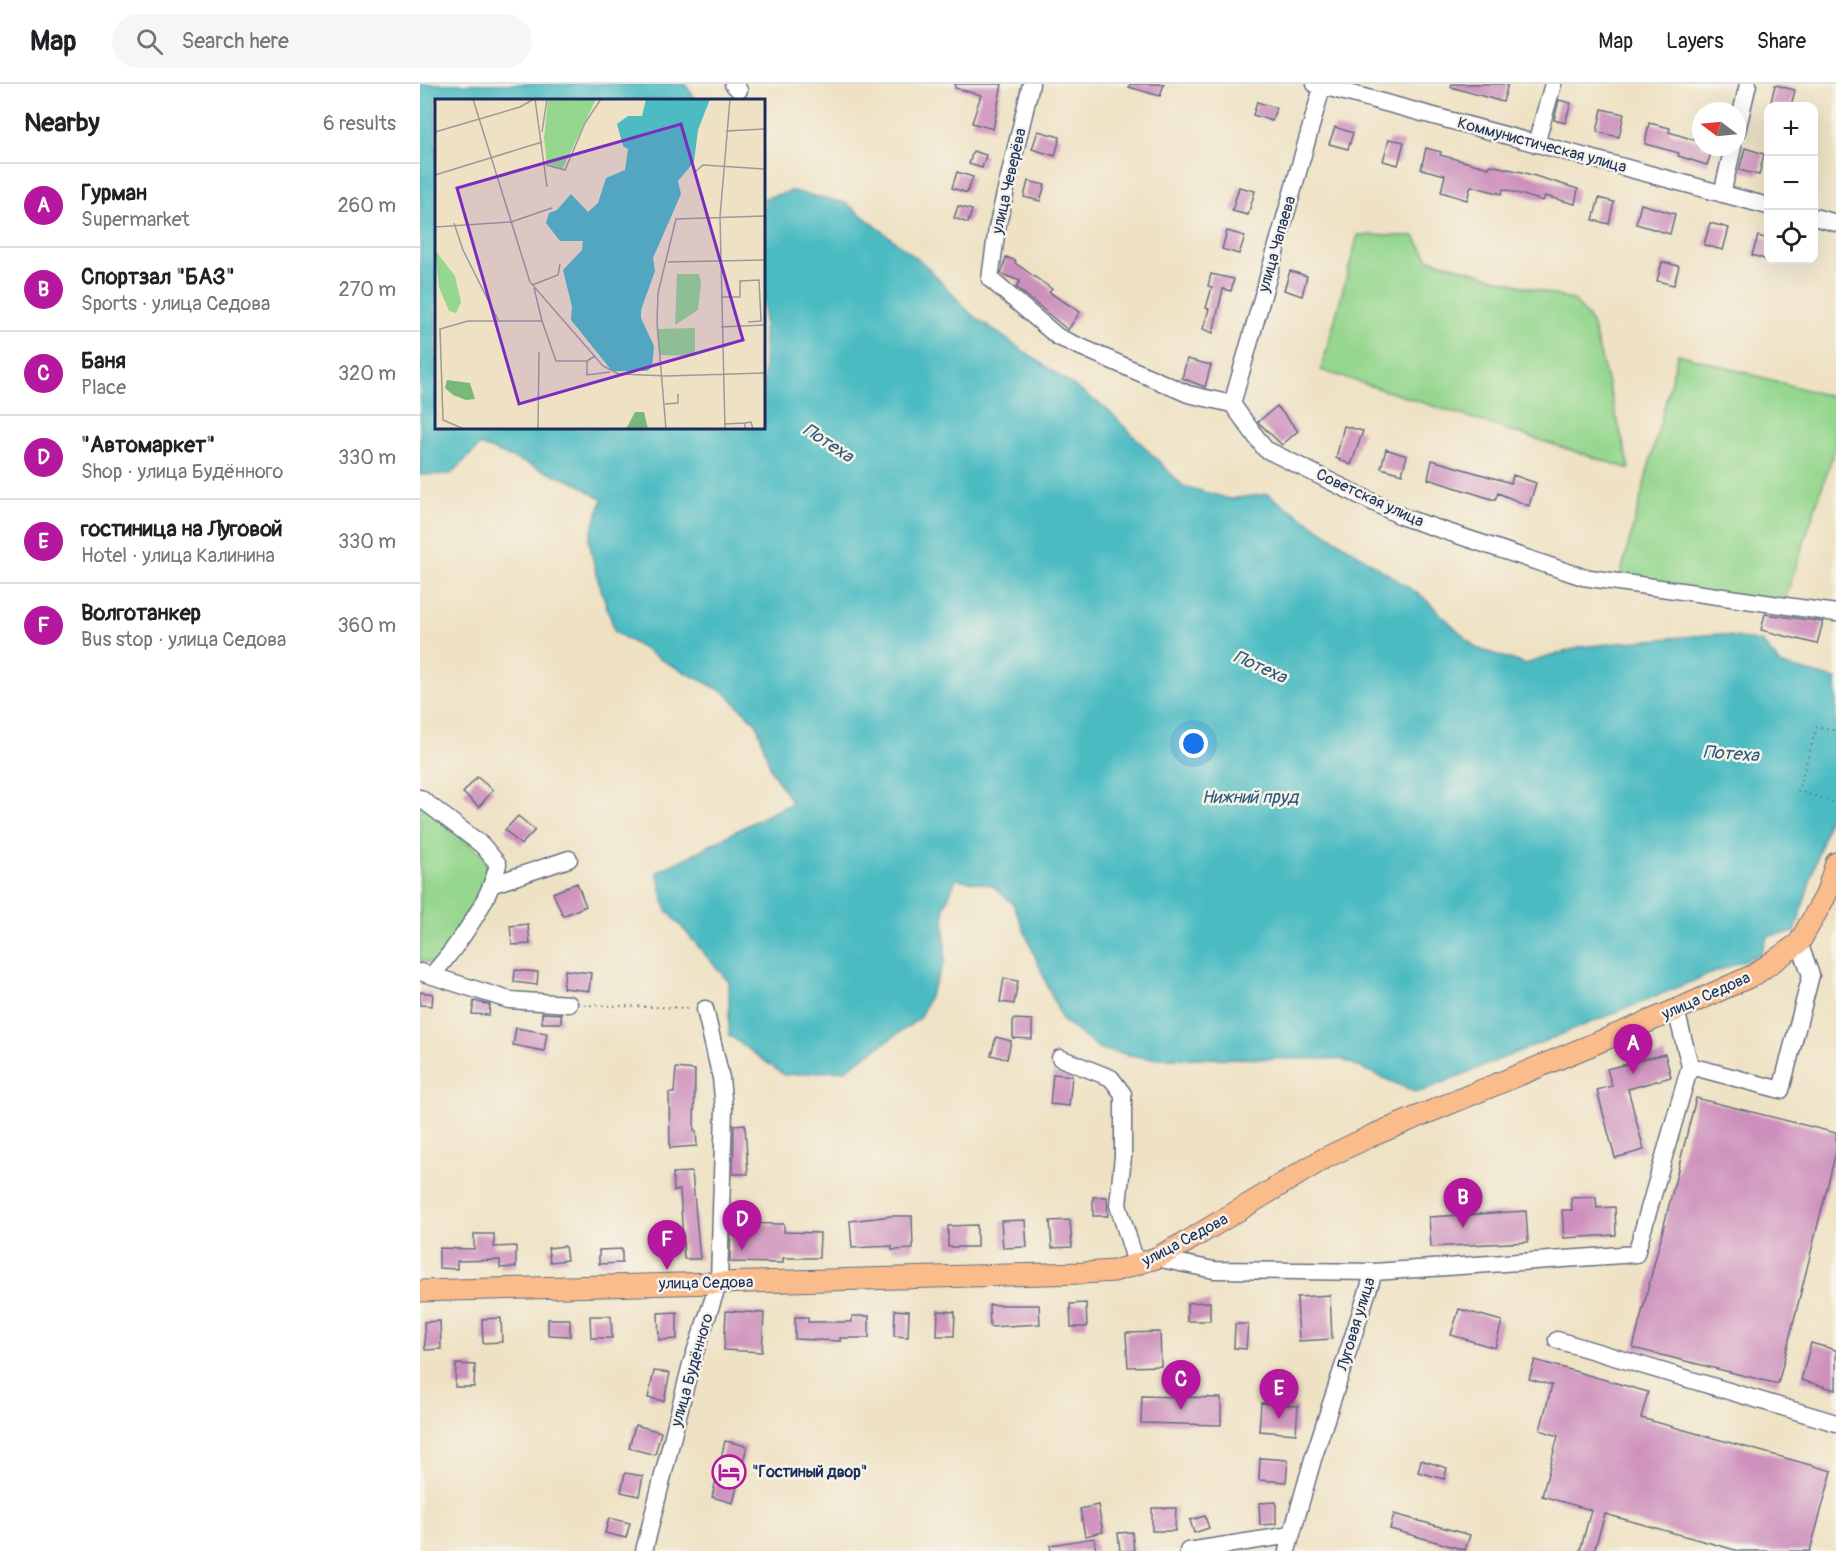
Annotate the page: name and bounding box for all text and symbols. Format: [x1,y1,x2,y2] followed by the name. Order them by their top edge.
[112,14,532,68] search box
[30,24,76,59] text: Map
[133,25,166,58] icon: search
[181,27,289,55] text: Search here
[1598,28,1633,55] text: Map
[1666,28,1724,55] text: Layers
[1757,28,1806,55] text: Share
[435,99,765,429] inset map
[1692,102,1746,156] north arrow
[1764,102,1818,264] map controls
[1764,102,1818,156] button: +
[24,107,100,139] text: Nearby
[323,111,396,136] text: 6 results
[1455,113,1629,177] street label: Коммунистическая улица
[987,126,1031,237] street label: улица Чеверёва
[1764,156,1818,210] button: −
[81,179,147,207] text: Гурман
[37,193,50,218] text: A
[337,193,396,218] text: 260 m
[1253,194,1300,295] street label: улица Чапаева
[81,207,190,232] text: Supermarket
[1764,210,1818,264] button: locate
[81,263,235,291] text: Спортзал "БАЗ"
[38,277,49,302] text: B
[338,277,396,302] text: 270 m
[81,291,270,316] text: Sports · улица Седова
[81,347,126,375] text: Баня
[37,361,50,386] text: C
[338,361,396,386] text: 320 m
[81,375,126,400] text: Place
[798,418,859,469] water label: Потеха
[81,431,215,459] text: "Автомаркет"
[37,445,50,470] text: D
[338,445,396,470] text: 330 m
[81,459,283,484] text: Shop · улица Будённого
[1313,464,1427,532] street label: Советская улица
[81,515,283,543] text: гостиница на Луговой
[38,529,49,554] text: E
[338,529,396,554] text: 330 m
[81,543,275,568] text: Hotel · улица Калинина
[81,599,201,627] text: Волготанкер
[37,613,50,638] text: F
[337,613,396,638] text: 360 m
[81,627,286,652] text: Bus stop · улица Седова
[1230,645,1292,690] water label: Потеха
[1179,729,1208,758] your location
[1702,741,1761,768] water label: Потеха
[1202,786,1301,809] water label: Нижний пруд
[1658,968,1753,1025] street label: улица Седова
[1614,1024,1652,1074] pin: A
[1444,1178,1482,1228] pin: B
[722,1200,762,1250] pin: D
[1138,1209,1231,1271] street label: улица Седова
[648,1220,686,1270] pin: F
[658,1272,753,1294] street label: улица Седова
[1332,1275,1380,1374] street label: Луговая улица
[666,1311,718,1430] street label: улица Будённого
[1162,1360,1200,1410] pin: C
[1260,1370,1298,1419] pin: E
[711,1454,747,1490] hotel icon: "Гостиный двор"
[752,1462,867,1482] place label: "Гостиный двор"

